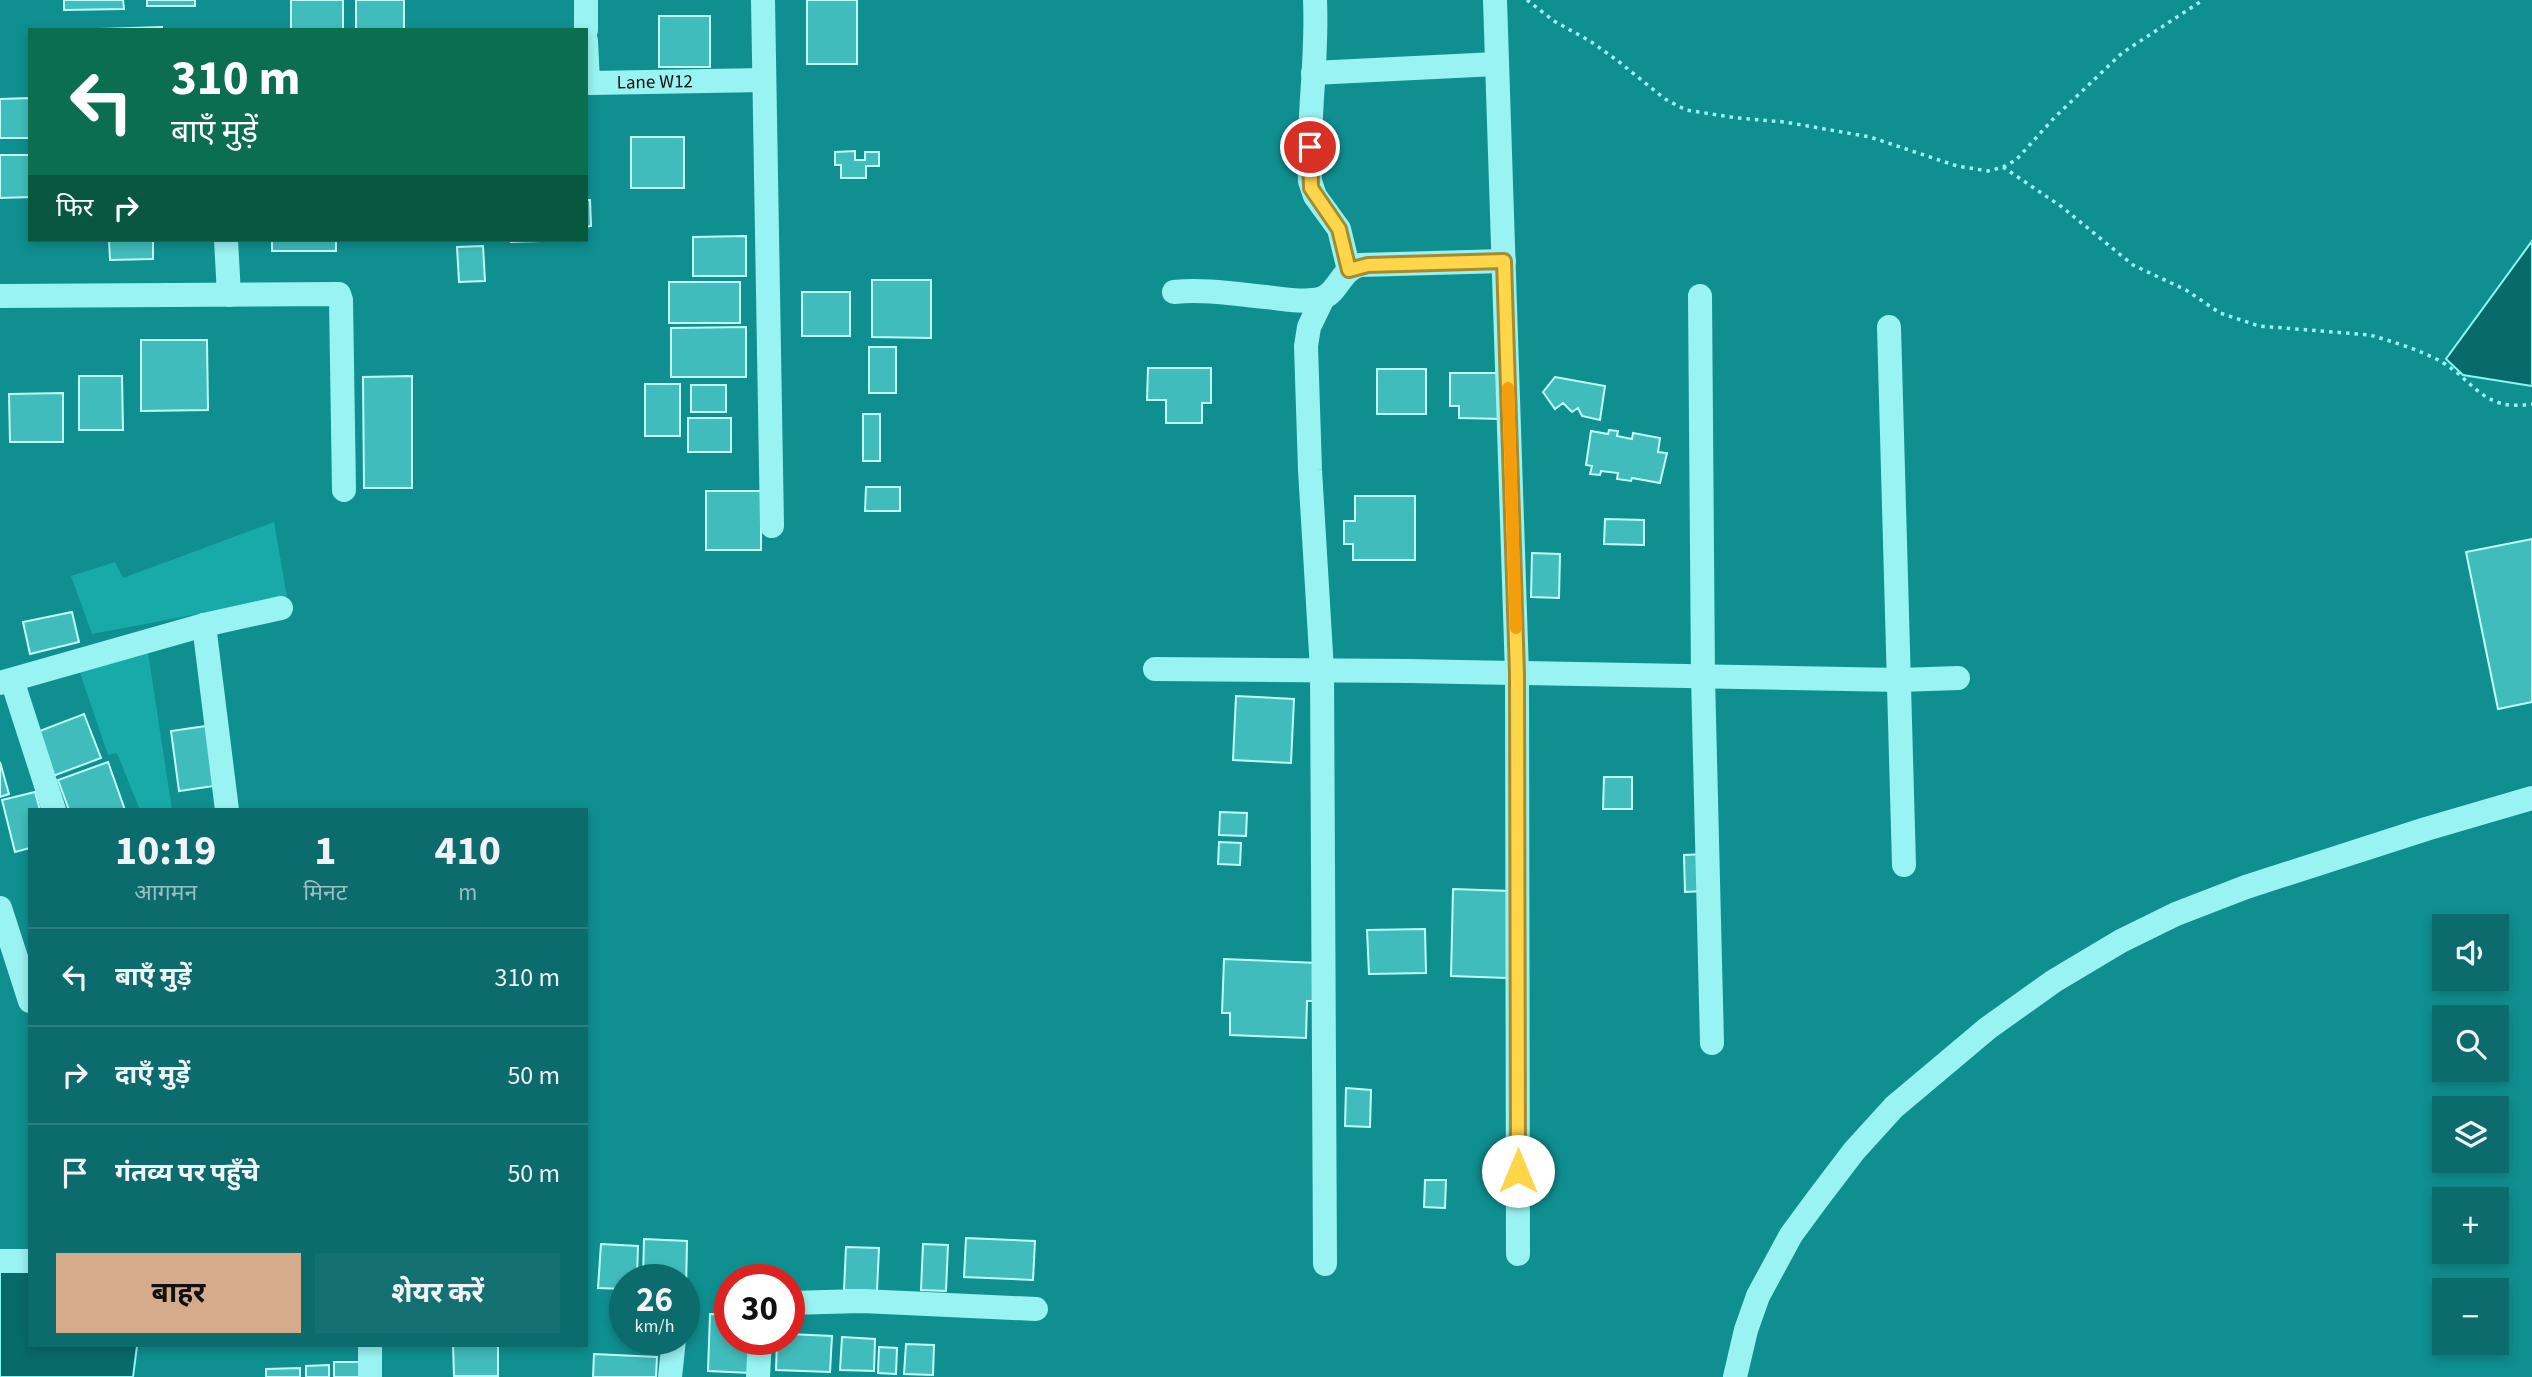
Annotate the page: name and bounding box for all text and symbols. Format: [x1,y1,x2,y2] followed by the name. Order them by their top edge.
[171,44,300,114] text: 310 m
[56,56,147,147] icon: left
[616,68,693,96] street label: Lane W12
[171,109,258,155] text: बाएँ मुड़ें
[1280,117,1340,177] pin
[1291,128,1329,166] icon: arrive
[56,189,93,226] text: फिर
[107,189,145,227] icon: right
[115,821,216,881] text: 10:19
[314,821,336,881] text: 1
[434,821,501,881] text: 410
[134,876,197,909] text: आगमन
[303,876,347,909] text: मिनट
[458,876,477,909] text: m
[2432,914,2509,1355] map controls
[2432,914,2509,991] button: sound
[56,958,94,996] icon: left
[115,958,192,995] text: बाएँ मुड़ें
[494,959,560,996] text: 310 m
[2432,1005,2509,1082] button: search
[56,1056,94,1094] icon: right
[115,1056,190,1093] text: दाएँ मुड़ें
[507,1057,560,1094] text: 50 m
[2432,1096,2509,1173] button: layers
[1481,1134,1555,1208] position arrow
[56,1154,94,1192] icon: arrive
[115,1154,259,1191] text: गंतव्य पर पहुँचे
[507,1155,560,1192] text: 50 m
[2432,1187,2509,1264] button: +
[56,1253,301,1333] button: बाहर
[315,1253,560,1333] button: शेयर करें
[714,1264,805,1355] speed limit sign: 30
[636,1275,673,1325] text: 26
[2432,1278,2509,1355] button: −
[635,1314,674,1339] text: km/h

